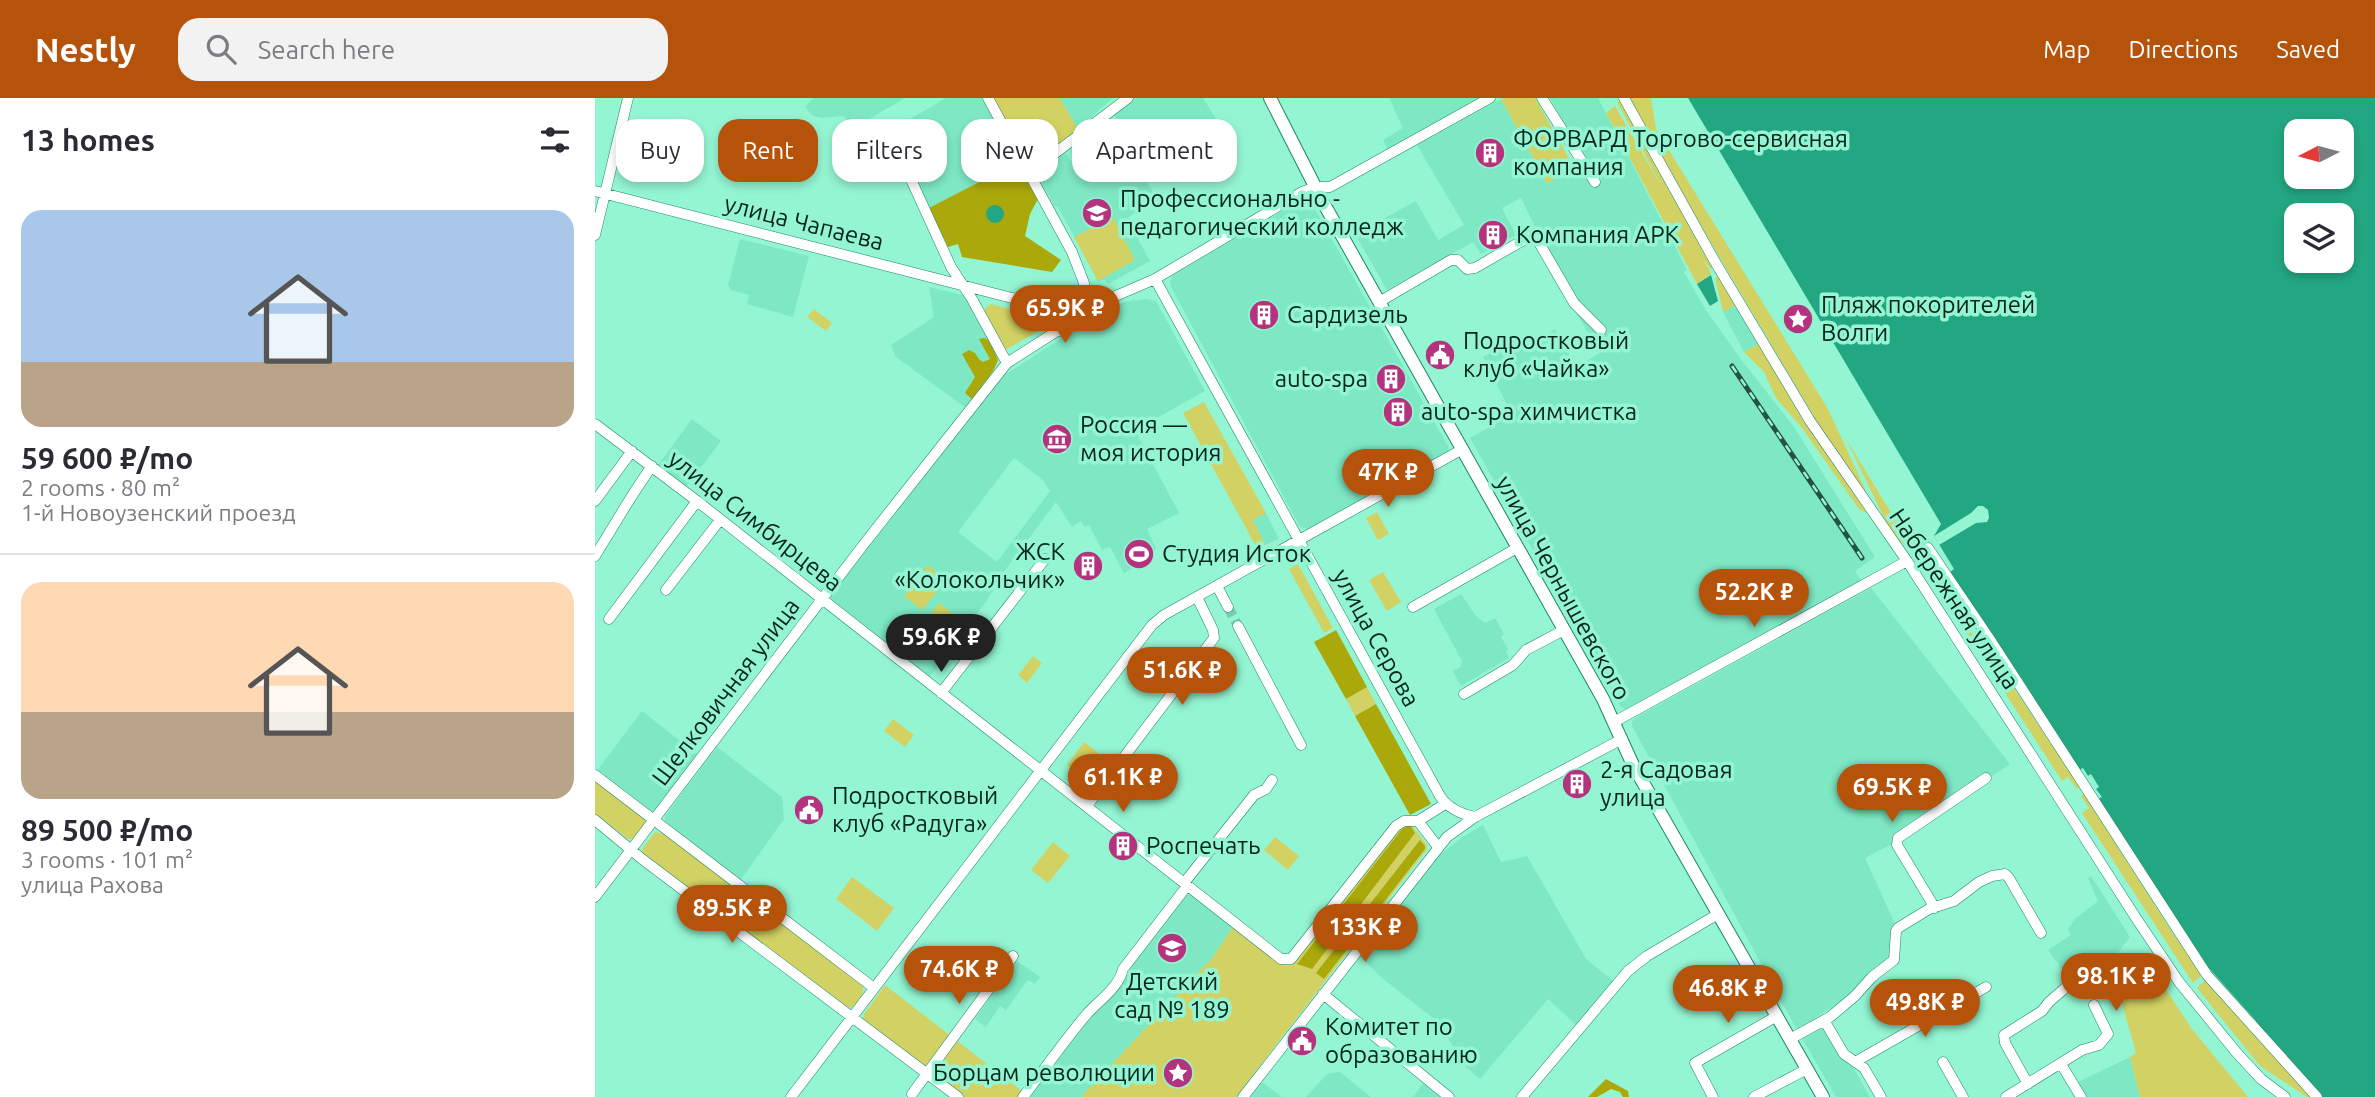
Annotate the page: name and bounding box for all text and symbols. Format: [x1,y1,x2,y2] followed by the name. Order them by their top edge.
[178,18,668,81] search box
[202,30,240,68] icon: search
[35,31,136,68] text: Nestly
[258,35,395,64] text: Search here
[2043,36,2090,63] text: Map
[2128,36,2238,63] text: Directions
[2276,36,2340,63] text: Saved
[616,119,704,182] chip: Buy
[718,119,818,182] chip: Rent
[832,119,947,182] chip: Filters
[961,119,1058,182] chip: New
[1072,119,1237,182] chip: Apartment
[2284,119,2354,189] north arrow
[2284,119,2354,273] map controls
[536,121,574,159] icon: filters
[21,123,155,157] text: 13 homes
[1513,125,1848,180] place label: ФОРВАРД Торгово-сервисная компания
[1473,136,1507,170] building icon: ФОРВАРД Торгово-сервисная компания
[1120,185,1404,240] place label: Профессионально - педагогический колледж
[722,190,887,255] street label: улица Чапаева
[1080,196,1114,230] school or university icon: Профессионально - педагогический колледж
[2284,203,2354,273] button: layers
[1476,218,1510,252] building icon: Компания АРК
[1516,221,1680,248] place label: Компания АРК
[235,256,361,382] icon: home
[1000,286,1130,345] pin: 65.9K ₽
[1821,291,2035,346] place label: Пляж покорителей Волги
[1026,295,1104,320] text: 65.9K ₽
[1247,298,1281,332] building icon: Сардизель
[1287,301,1408,328] place label: Сардизель
[1781,302,1815,336] place icon: Пляж покорителей Волги
[1463,327,1629,382] place label: Подростковый клуб «Чайка»
[1423,338,1457,372] public building icon: Подростковый клуб «Чайка»
[1374,362,1408,396] building icon: auto-spa
[1275,365,1368,392] place label: auto-spa
[1381,395,1415,429] building icon: auto-spa химчистка
[1421,398,1637,425] place label: auto-spa химчистка
[1080,411,1221,466] place label: Россия — моя история
[1040,422,1074,456] museum icon: Россия — моя история
[21,441,193,475] text: 59 600 ₽/mo
[663,445,847,597] street label: улица Симбирцева
[1339,450,1437,509] pin: 47K ₽
[1358,459,1418,484] text: 47K ₽
[1491,471,1636,704] street label: улица Чернышевского
[21,475,180,500] text: 2 rooms · 80 m²
[21,500,296,525] text: 1-й Новоузенский проезд
[1884,503,2025,694] street label: Набережная улица
[1122,537,1156,571] sports icon: Студия Исток
[895,538,1065,593] place label: ЖСК «Колокольчик»
[1162,540,1311,567] place label: Студия Исток
[1071,549,1105,583] building icon: ЖСК «Колокольчик»
[1328,564,1425,711] street label: улица Серова
[1689,570,1819,629] pin: 52.2K ₽
[1715,579,1793,604] text: 52.2K ₽
[647,593,805,790] street label: Шелковичная улица
[876,614,1006,674] pin: 59.6K ₽
[902,624,980,649] text: 59.6K ₽
[235,628,361,754] icon: home
[1117,648,1247,707] pin: 51.6K ₽
[1143,657,1221,682] text: 51.6K ₽
[1058,754,1188,814] pin: 61.1K ₽
[1600,756,1733,811] place label: 2-я Садовая улица
[1084,764,1162,789] text: 61.1K ₽
[1827,764,1957,824] pin: 69.5K ₽
[1560,767,1594,801] building icon: 2-я Садовая улица
[1853,774,1931,799] text: 69.5K ₽
[832,782,998,837] place label: Подростковый клуб «Радуга»
[792,793,826,827] public building icon: Подростковый клуб «Радуга»
[21,813,193,847] text: 89 500 ₽/mo
[1106,829,1140,863] building icon: Роспечать
[1146,832,1260,859] place label: Роспечать
[21,847,193,872] text: 3 rooms · 101 m²
[21,872,164,897] text: улица Рахова
[667,886,797,945] pin: 89.5K ₽
[693,895,771,920] text: 89.5K ₽
[1308,904,1422,964] pin: 133K ₽
[1329,914,1401,939] text: 133K ₽
[1155,931,1189,965] school or university icon: Детский сад № 189
[894,946,1024,1006] pin: 74.6K ₽
[2051,954,2181,1013] pin: 98.1K ₽
[920,956,998,981] text: 74.6K ₽
[2077,963,2155,988] text: 98.1K ₽
[1663,965,1793,1025] pin: 46.8K ₽
[1114,968,1230,1023] place label: Детский сад № 189
[1689,975,1767,1000] text: 46.8K ₽
[1860,979,1990,1039] pin: 49.8K ₽
[1886,989,1964,1014] text: 49.8K ₽
[1325,1013,1478,1068] place label: Комитет по образованию
[1285,1024,1319,1058] public building icon: Комитет по образованию
[1161,1056,1195,1090] place icon: Борцам революции
[933,1059,1155,1086] place label: Борцам революции

